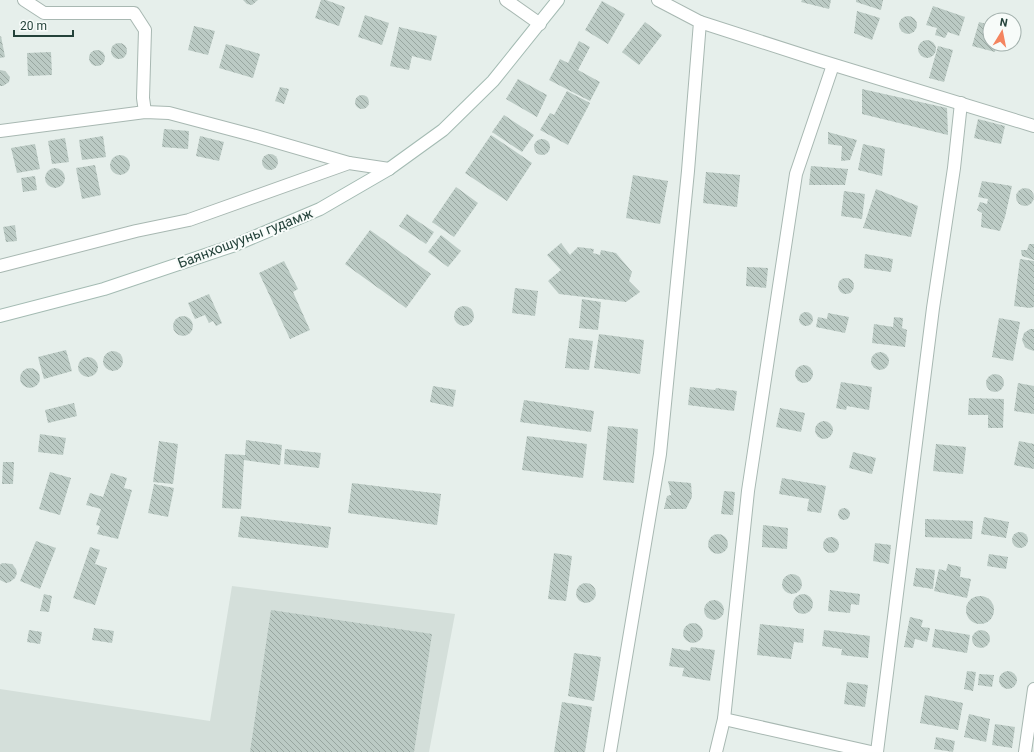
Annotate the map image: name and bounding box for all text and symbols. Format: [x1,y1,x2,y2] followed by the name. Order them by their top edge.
[14,12,73,38] scale bar
[982,12,1022,52] north arrow
[999,16,1009,30] text: N
[20,19,47,33] text: 20 m
[175,205,315,271] street label: Баянхошууны гудамж

